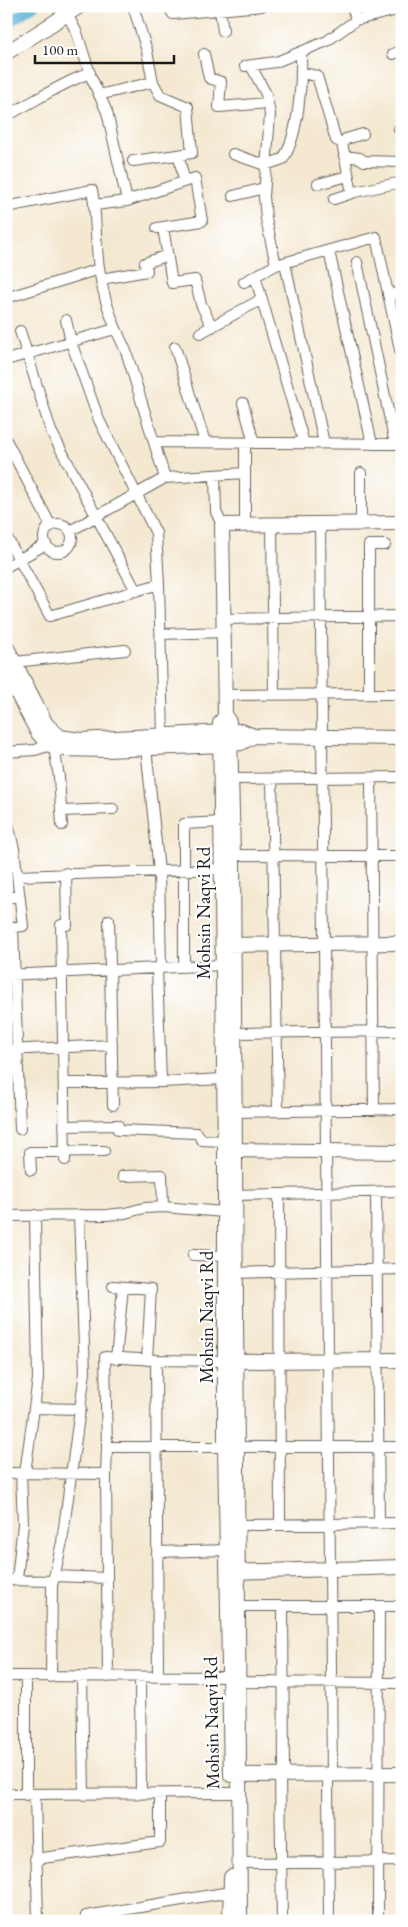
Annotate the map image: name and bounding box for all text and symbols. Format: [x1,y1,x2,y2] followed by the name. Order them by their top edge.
[35,32,174,64] scale bar
[42,40,79,59] text: 100 m
[191,846,216,979] street label: Mohsin Naqvi Rd
[194,1250,219,1383] street label: Mohsin Naqvi Rd
[198,1656,225,1790] street label: Mohsin Naqvi Rd

